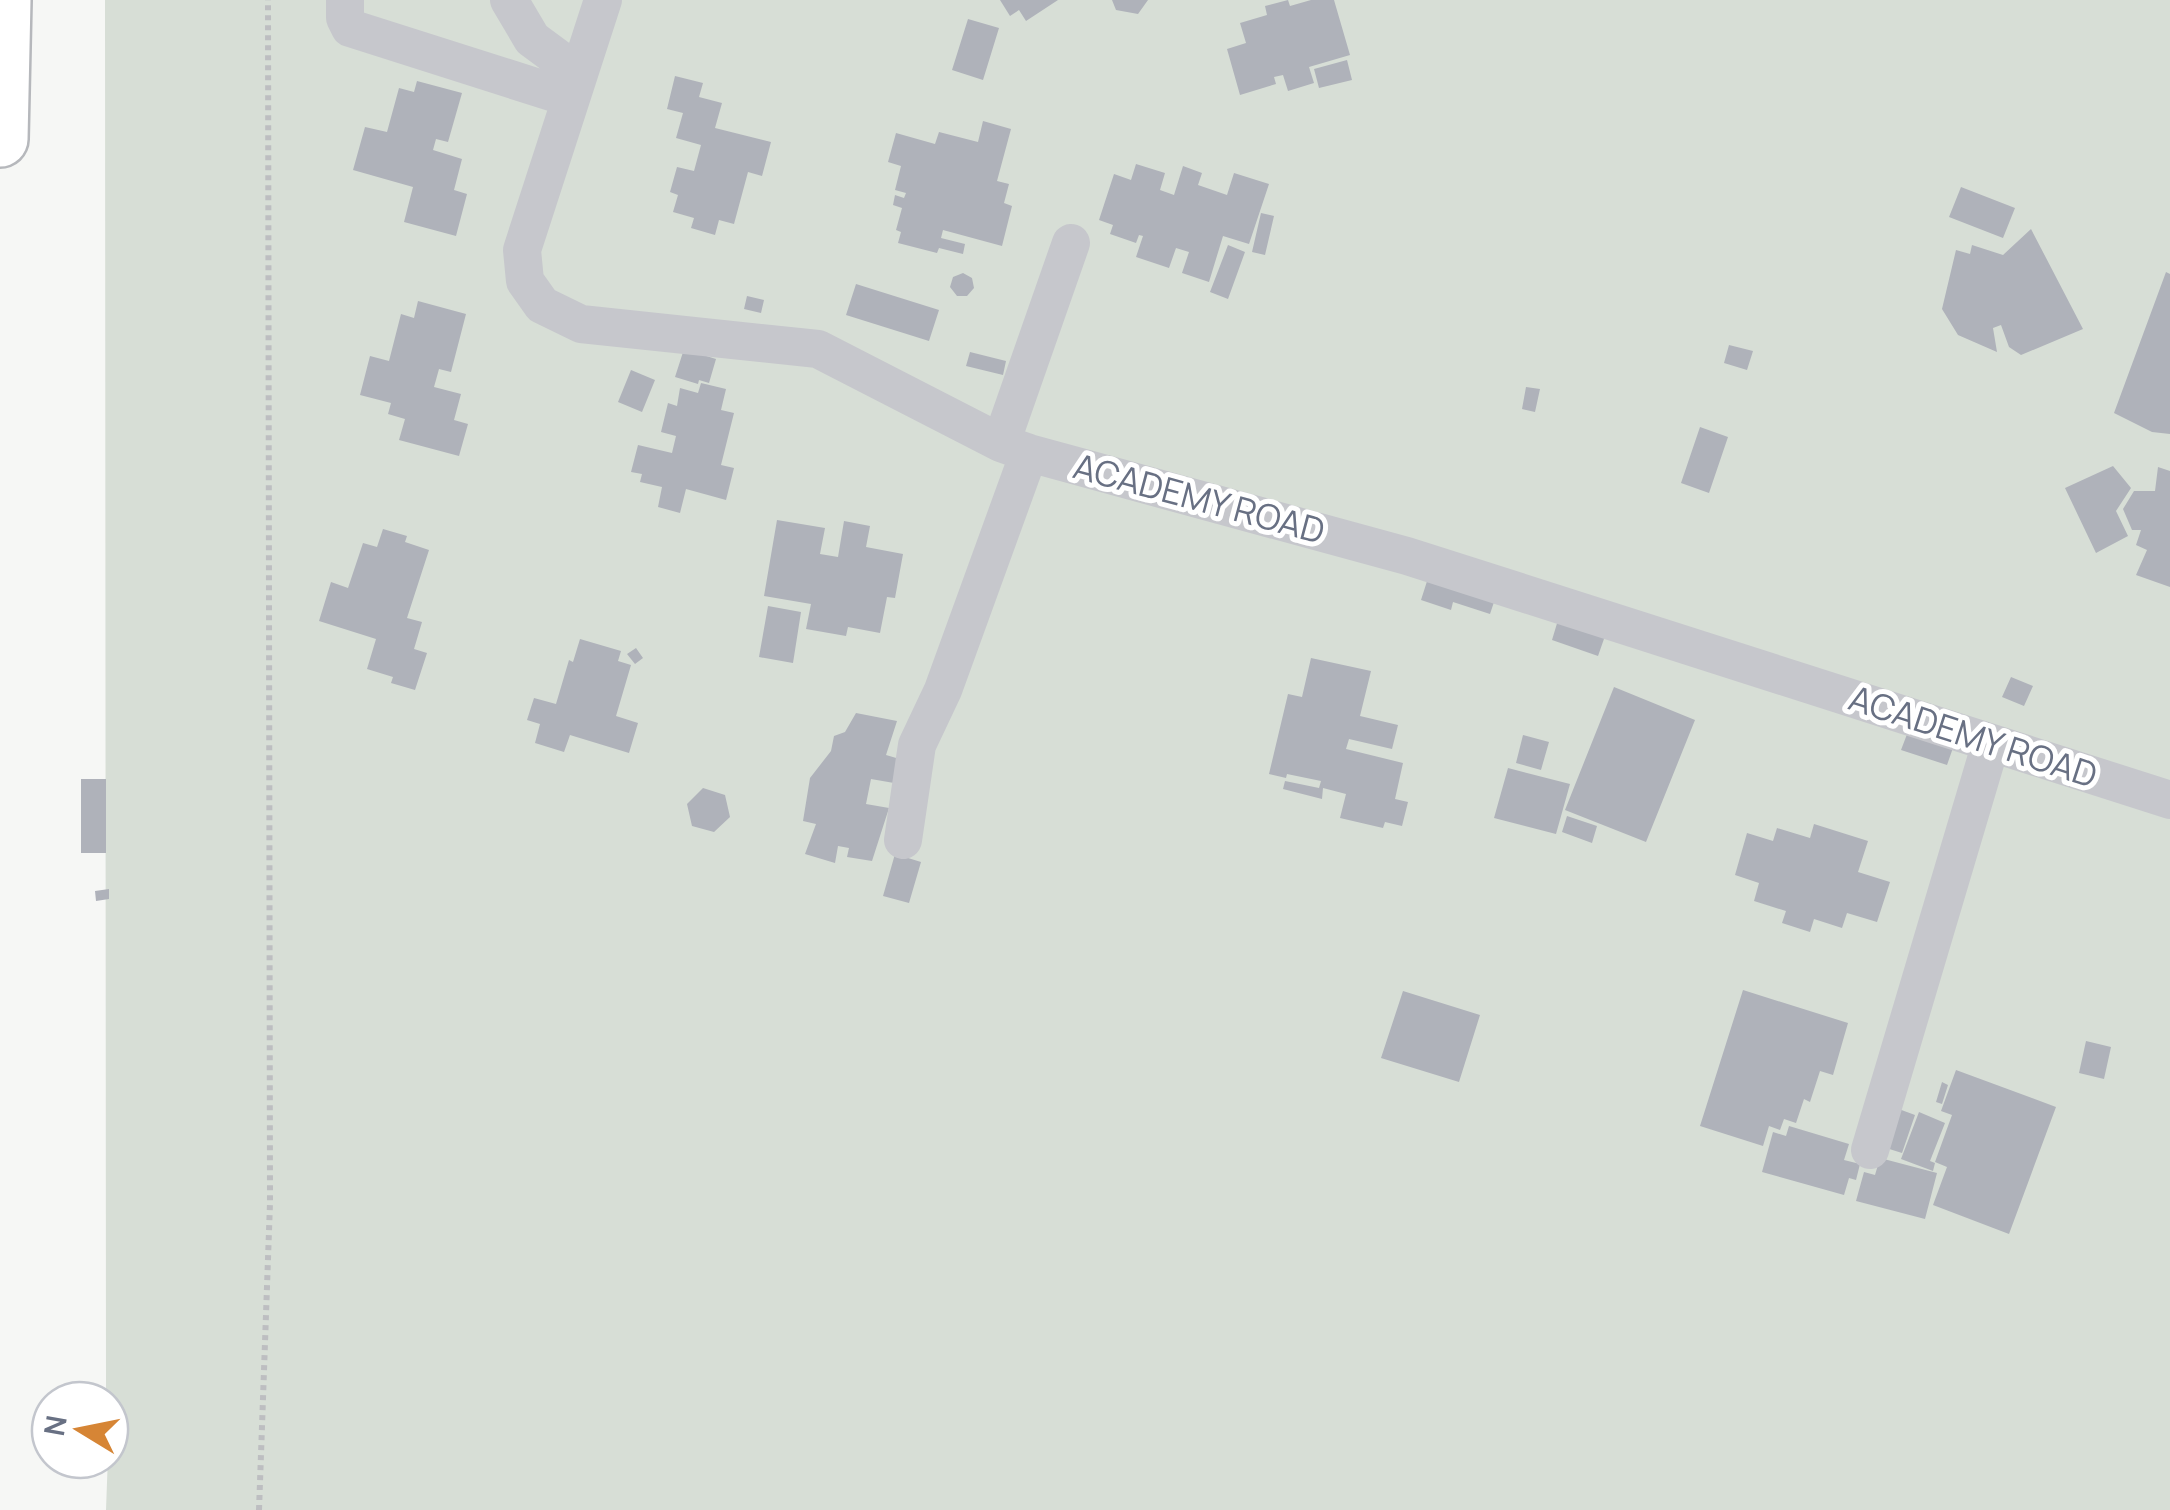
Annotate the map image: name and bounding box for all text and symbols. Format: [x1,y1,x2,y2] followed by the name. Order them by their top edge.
[1068,441,1330,555] street label: ACADEMY ROAD
[1843,673,2104,799] street label: ACADEMY ROAD
[30,1380,130,1480] north arrow
[34,1412,75,1439] text: N

